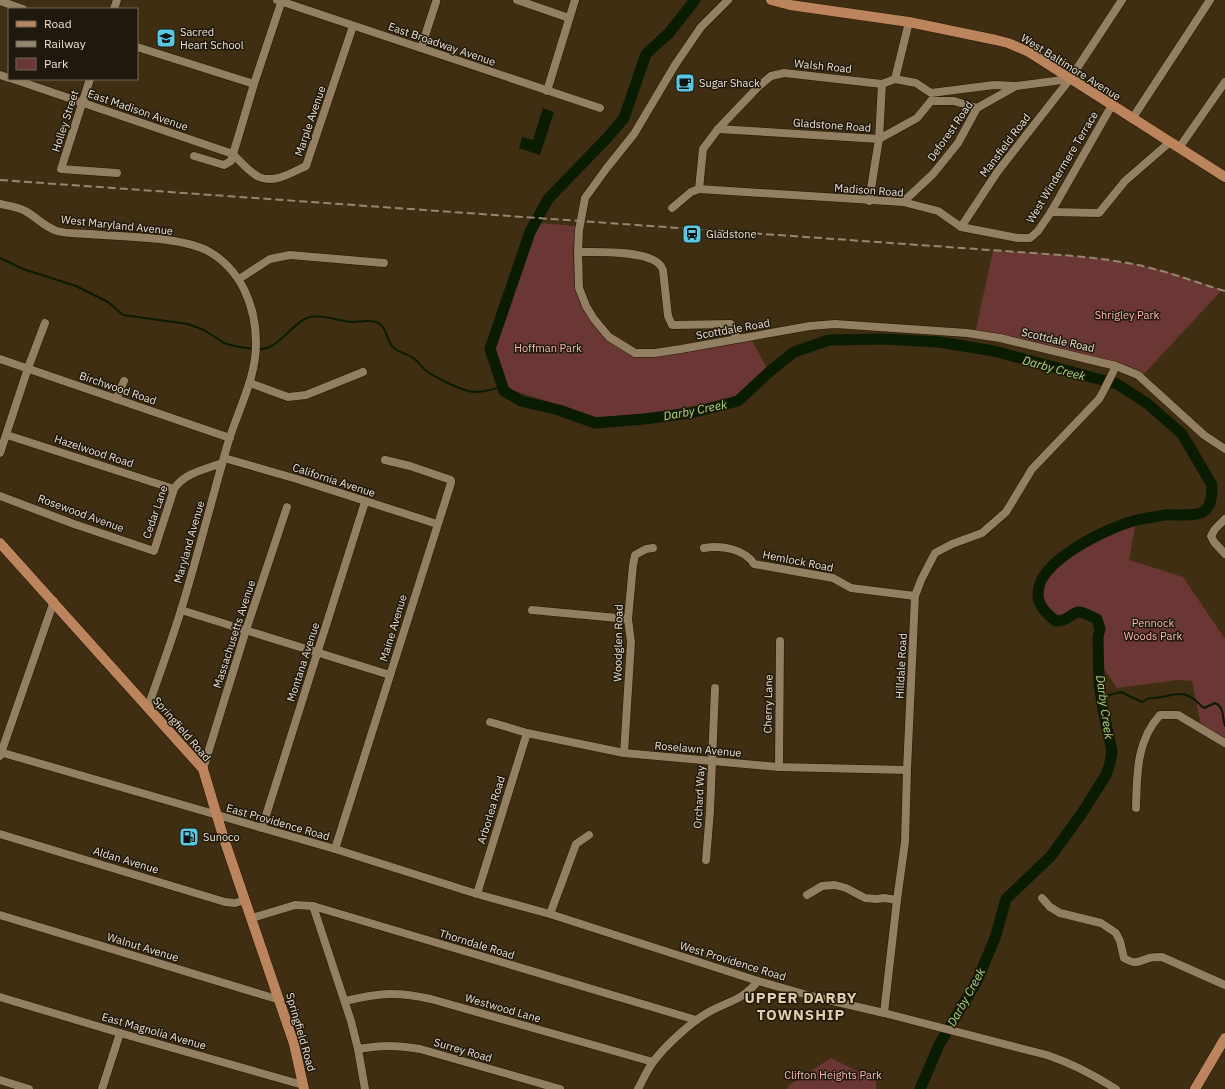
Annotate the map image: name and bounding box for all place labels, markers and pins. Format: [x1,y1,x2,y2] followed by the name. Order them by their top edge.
[180,25,244,52] place label: Sacred Heart School
[155,27,177,49] school or university icon: Sacred Heart School
[674,72,696,94] cafe icon: Sugar Shack
[699,76,760,90] place label: Sugar Shack
[681,223,703,245] station icon: Gladstone
[706,227,756,241] place label: Gladstone
[178,826,200,848] fuel station icon: Sunoco
[203,830,240,844] place label: Sunoco

